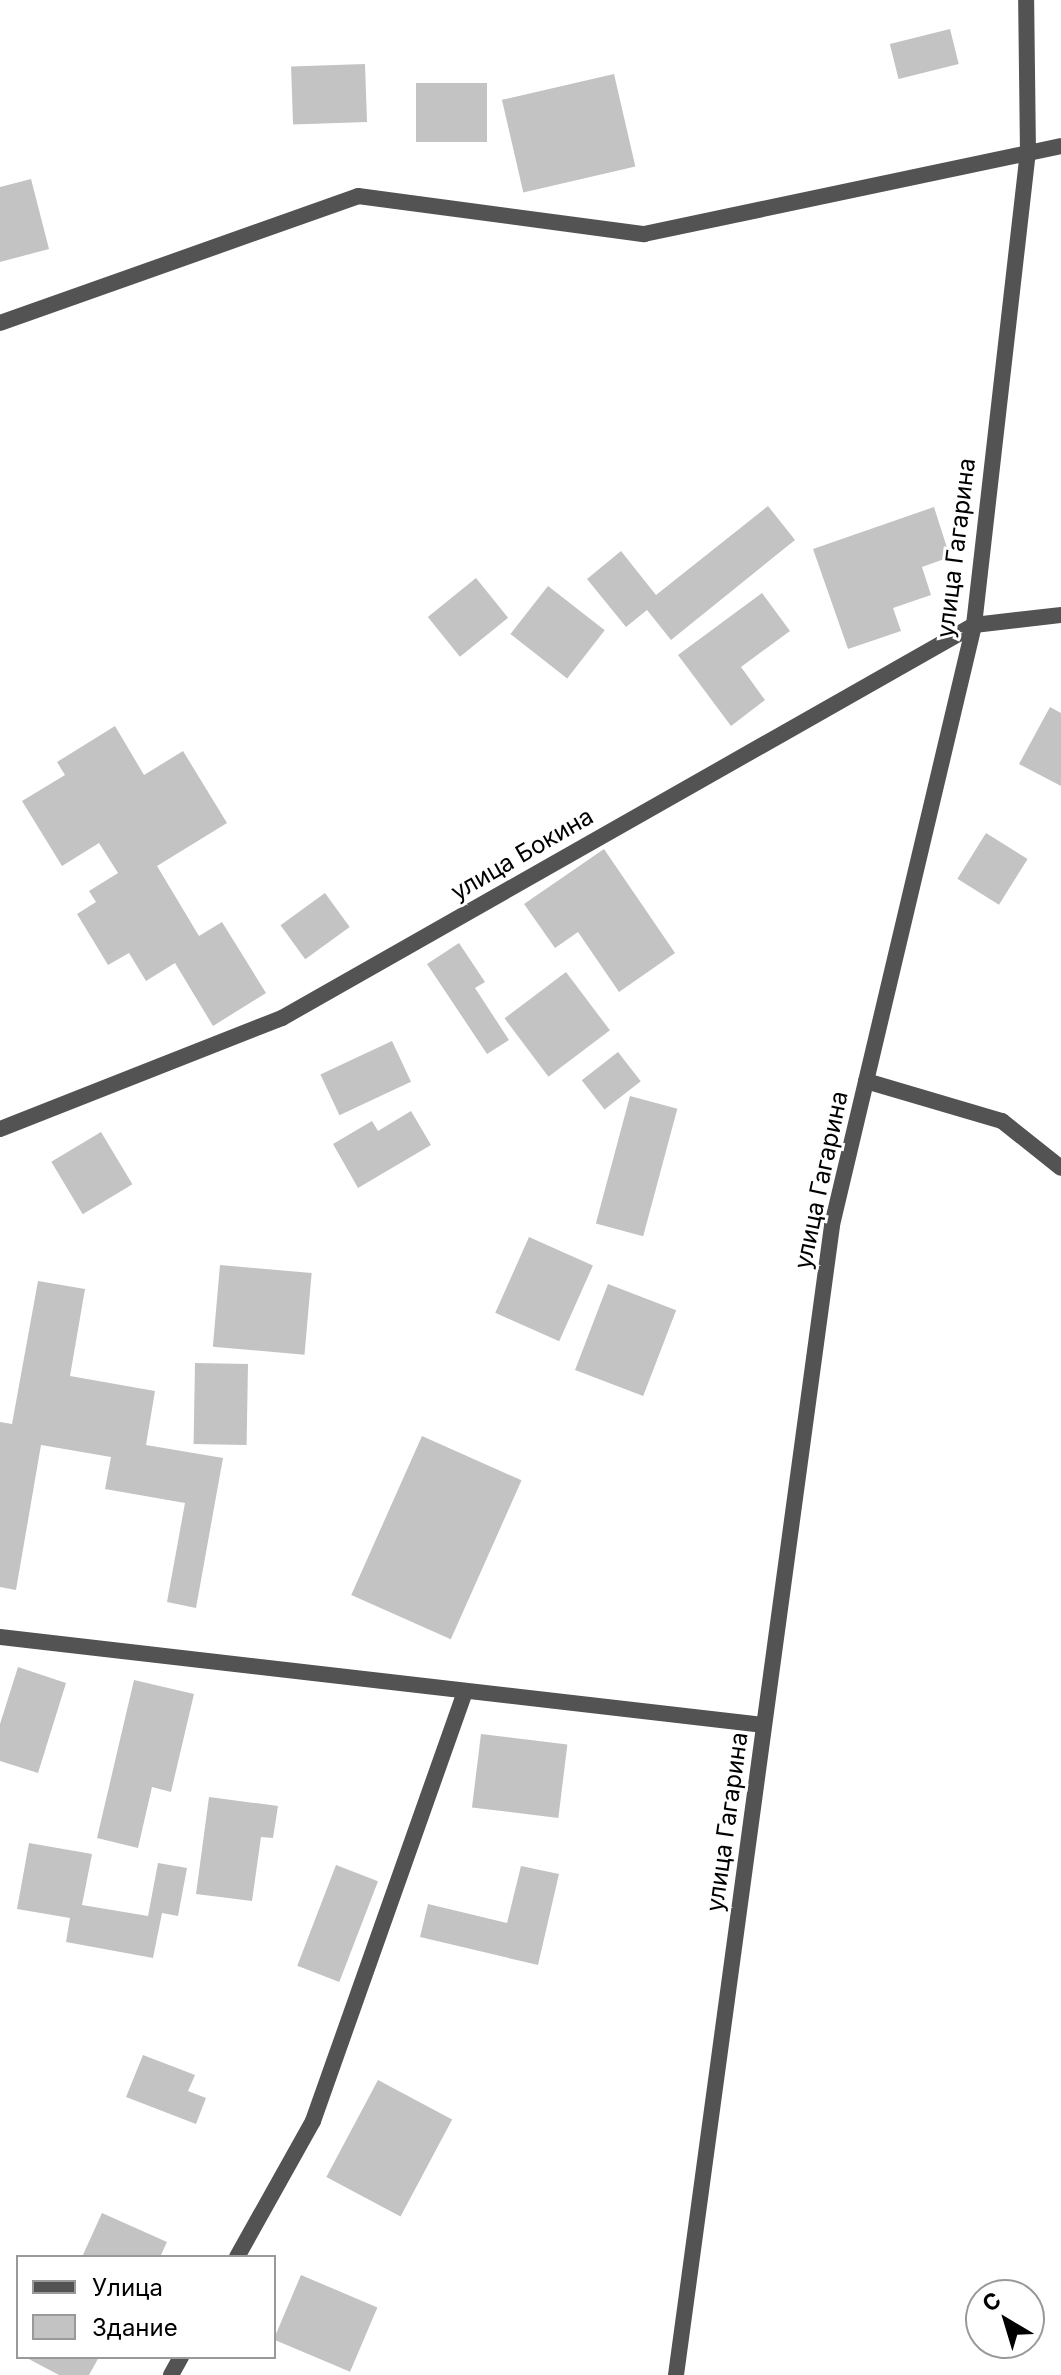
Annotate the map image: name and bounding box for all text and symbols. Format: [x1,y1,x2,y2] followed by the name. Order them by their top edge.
[931,456,981,640] street label: улица Гагарина
[446,802,598,906] street label: улица Бокина
[788,1088,854,1272] street label: улица Гагарина
[700,1730,754,1914] street label: улица Гагарина
[16,2255,276,2359] legend
[92,2273,163,2302] text: Улица
[965,2279,1045,2359] north arrow
[977,2286,1006,2317] text: С
[92,2313,178,2342] text: Здание

